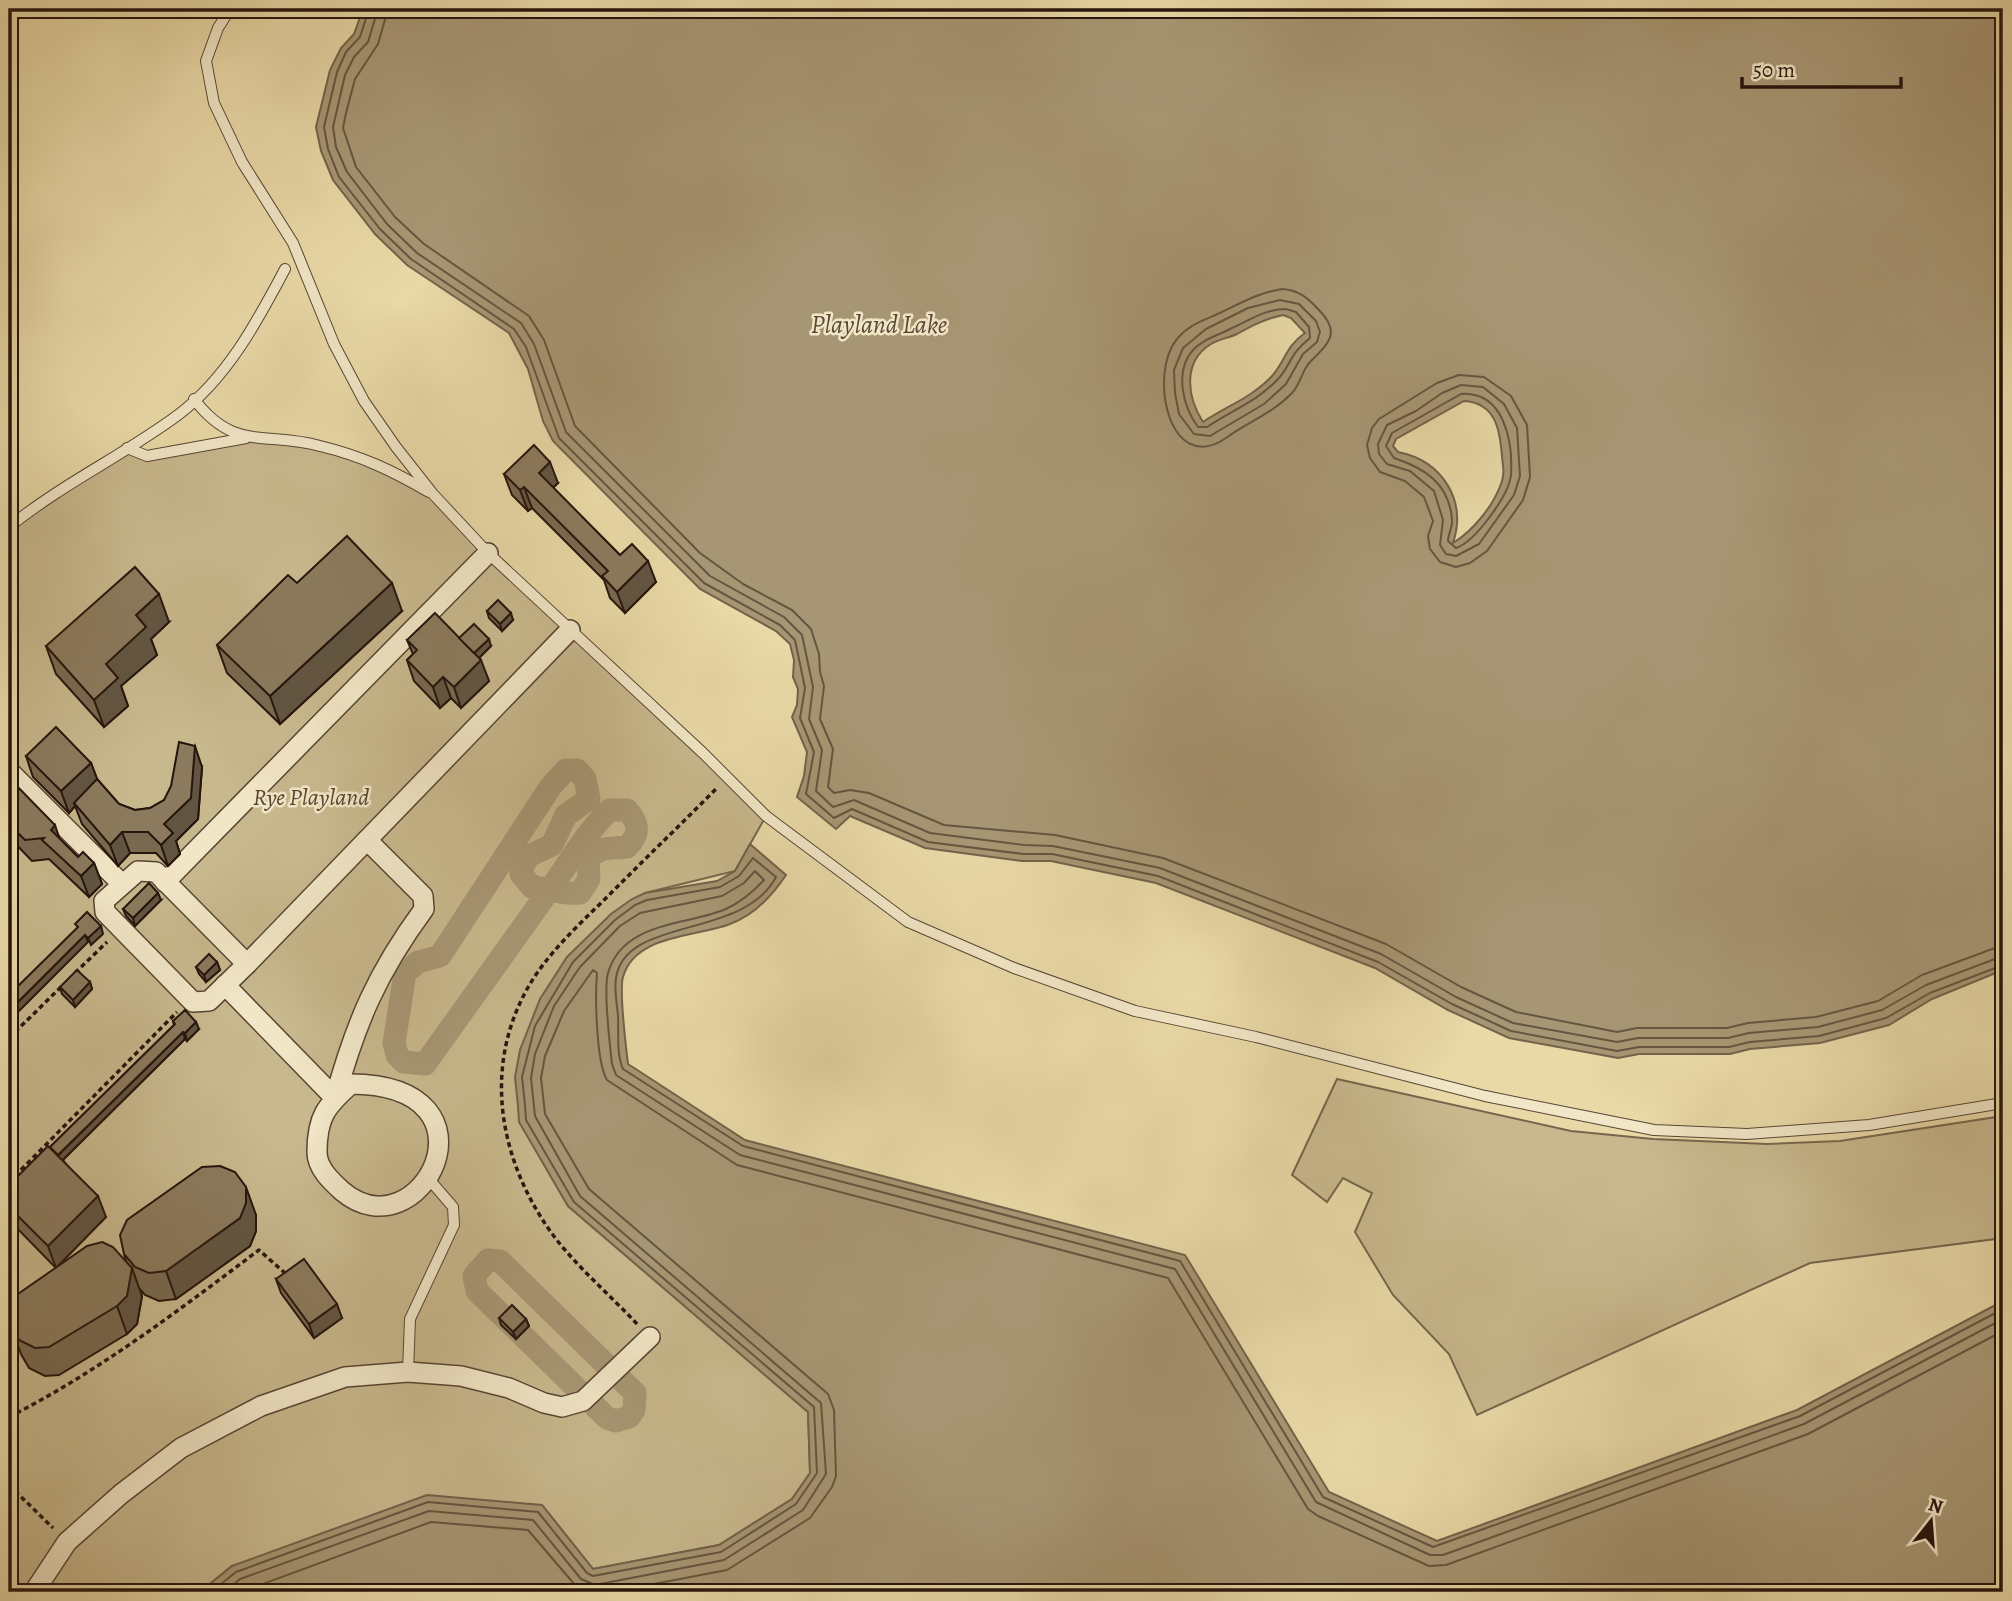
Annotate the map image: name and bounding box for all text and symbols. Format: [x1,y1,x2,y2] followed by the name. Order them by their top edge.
[1742,46,1902,90] scale bar
[1753,56,1795,84] text: 50 m
[811,307,947,342] water label: Playland Lake
[253,781,369,813] park label: Rye Playland
[1896,1486,1966,1556] north arrow
[1925,1491,1946,1520] text: N

